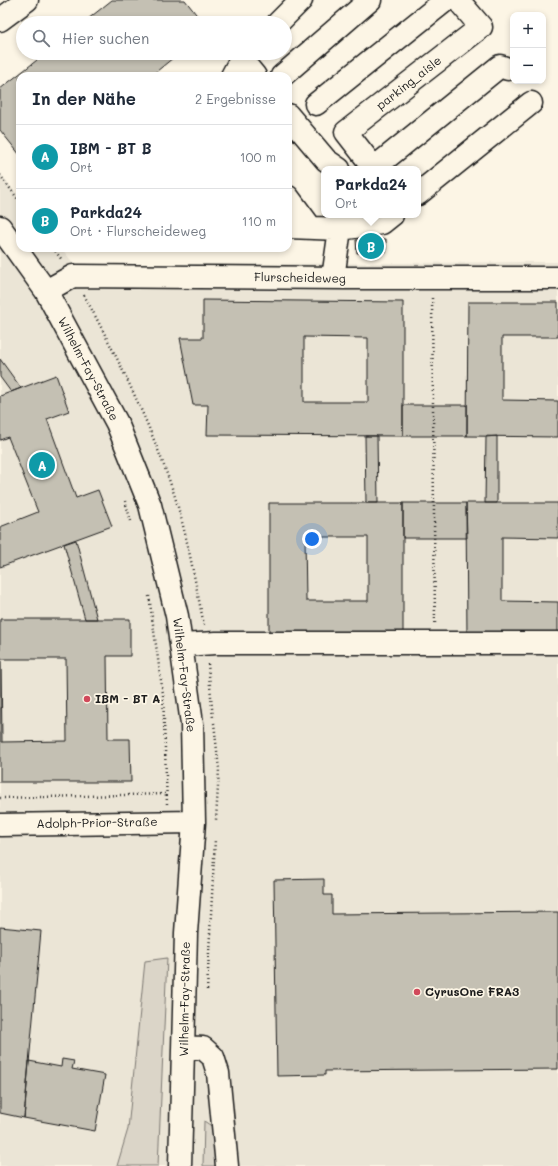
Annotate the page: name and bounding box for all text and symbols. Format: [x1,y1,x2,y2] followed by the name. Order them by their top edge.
[510,12,546,84] map controls
[510,12,546,48] button: +
[16,16,292,60] search box
[30,27,52,49] icon: search
[62,28,149,48] text: Hier suchen
[510,48,546,84] button: −
[372,52,444,113] street label: parking_aisle
[32,87,136,109] text: In der Nähe
[195,90,276,107] text: 2 Ergebnisse
[70,138,152,158] text: IBM - BT B
[40,148,50,165] text: A
[240,148,276,165] text: 100 m
[70,158,93,175] text: Ort
[321,166,421,218] popup
[335,174,407,194] text: Parkda24
[335,194,358,211] text: Ort
[70,202,142,222] text: Parkda24
[41,212,49,229] text: B
[242,212,276,229] text: 110 m
[70,222,206,239] text: Ort · Flurscheideweg
[358,231,384,261] pin: B
[254,268,346,286] street label: Flurscheideweg
[55,314,123,423] street label: Wilhelm-Fay-Straße
[29,450,55,480] pin: A
[302,529,322,549] your location
[170,617,200,733] street label: Wilhelm-Fay-Straße
[95,690,161,706] place label: IBM - BT A
[82,694,92,704] marker: IBM - BT A
[36,813,158,831] street label: Adolph-Prior-Straße
[175,941,193,1057] street label: Wilhelm-Fay-Straße
[425,983,519,999] place label: CyrusOne FRA3
[412,987,422,997] marker: CyrusOne FRA3

